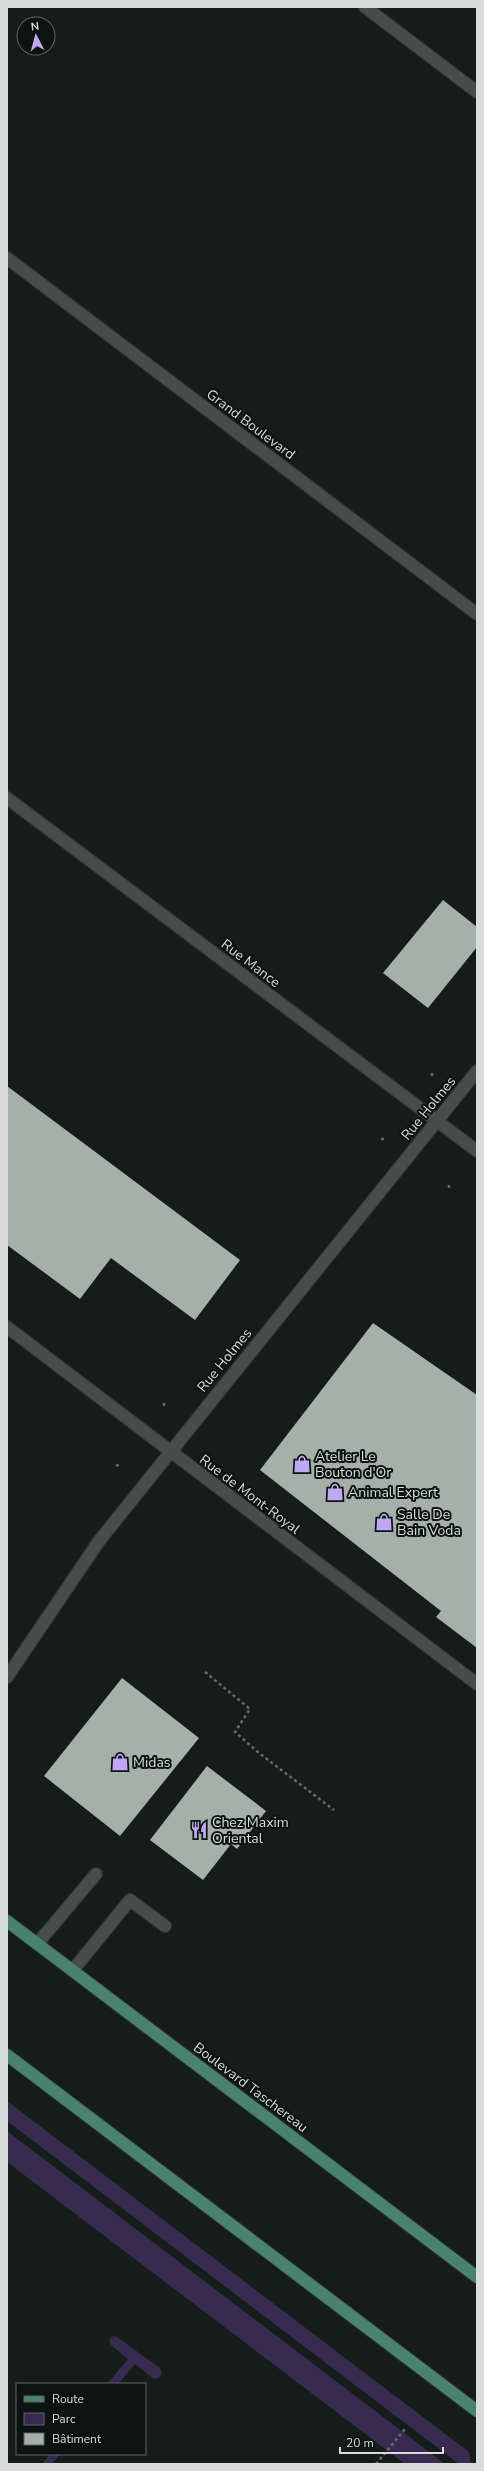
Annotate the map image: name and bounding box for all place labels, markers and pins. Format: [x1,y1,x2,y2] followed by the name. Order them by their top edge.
[315,1447,391,1482] place label: Atelier Le Bouton d'Or
[292,1454,312,1474] shop icon: Atelier Le Bouton d'Or
[325,1482,345,1502] shop icon: Animal Expert
[348,1483,438,1502] place label: Animal Expert
[397,1505,461,1540] place label: Salle De Bain Voda
[374,1512,394,1532] shop icon: Salle De Bain Voda
[110,1752,130,1772] shop icon: Midas
[133,1753,171,1772] place label: Midas
[212,1813,289,1848] place label: Chez Maxim Oriental
[189,1820,209,1840] restaurant icon: Chez Maxim Oriental

